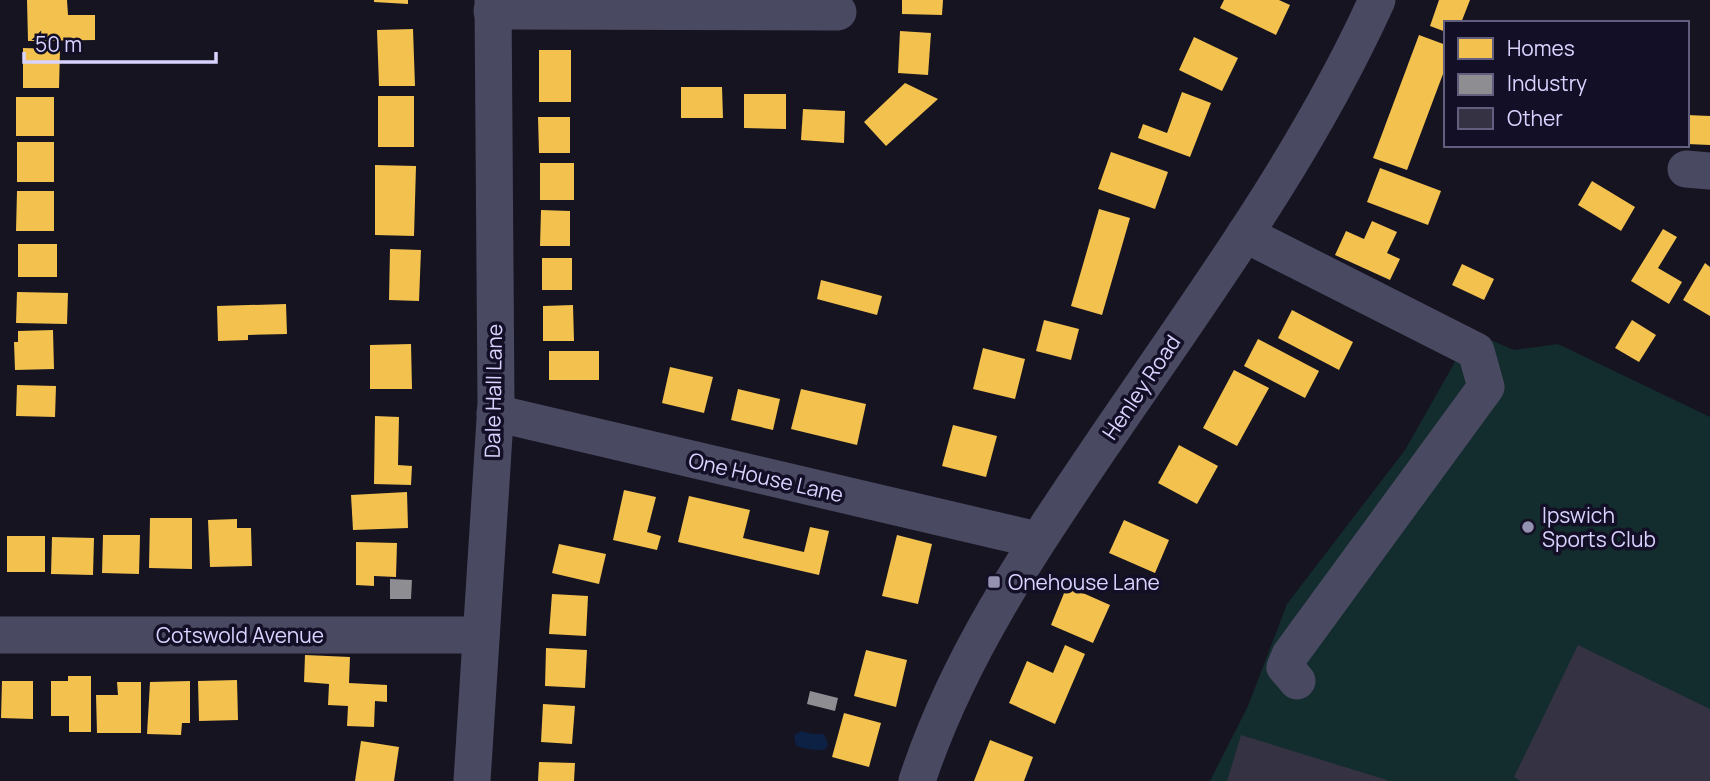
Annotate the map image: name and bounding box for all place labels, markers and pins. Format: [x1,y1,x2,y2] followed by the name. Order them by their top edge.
[1542,501,1656,553] place label: Ipswich Sports Club
[1520,519,1536,535] marker: Ipswich Sports Club
[1008,568,1160,596] place label: Onehouse Lane
[986,574,1002,590] marker: Onehouse Lane

